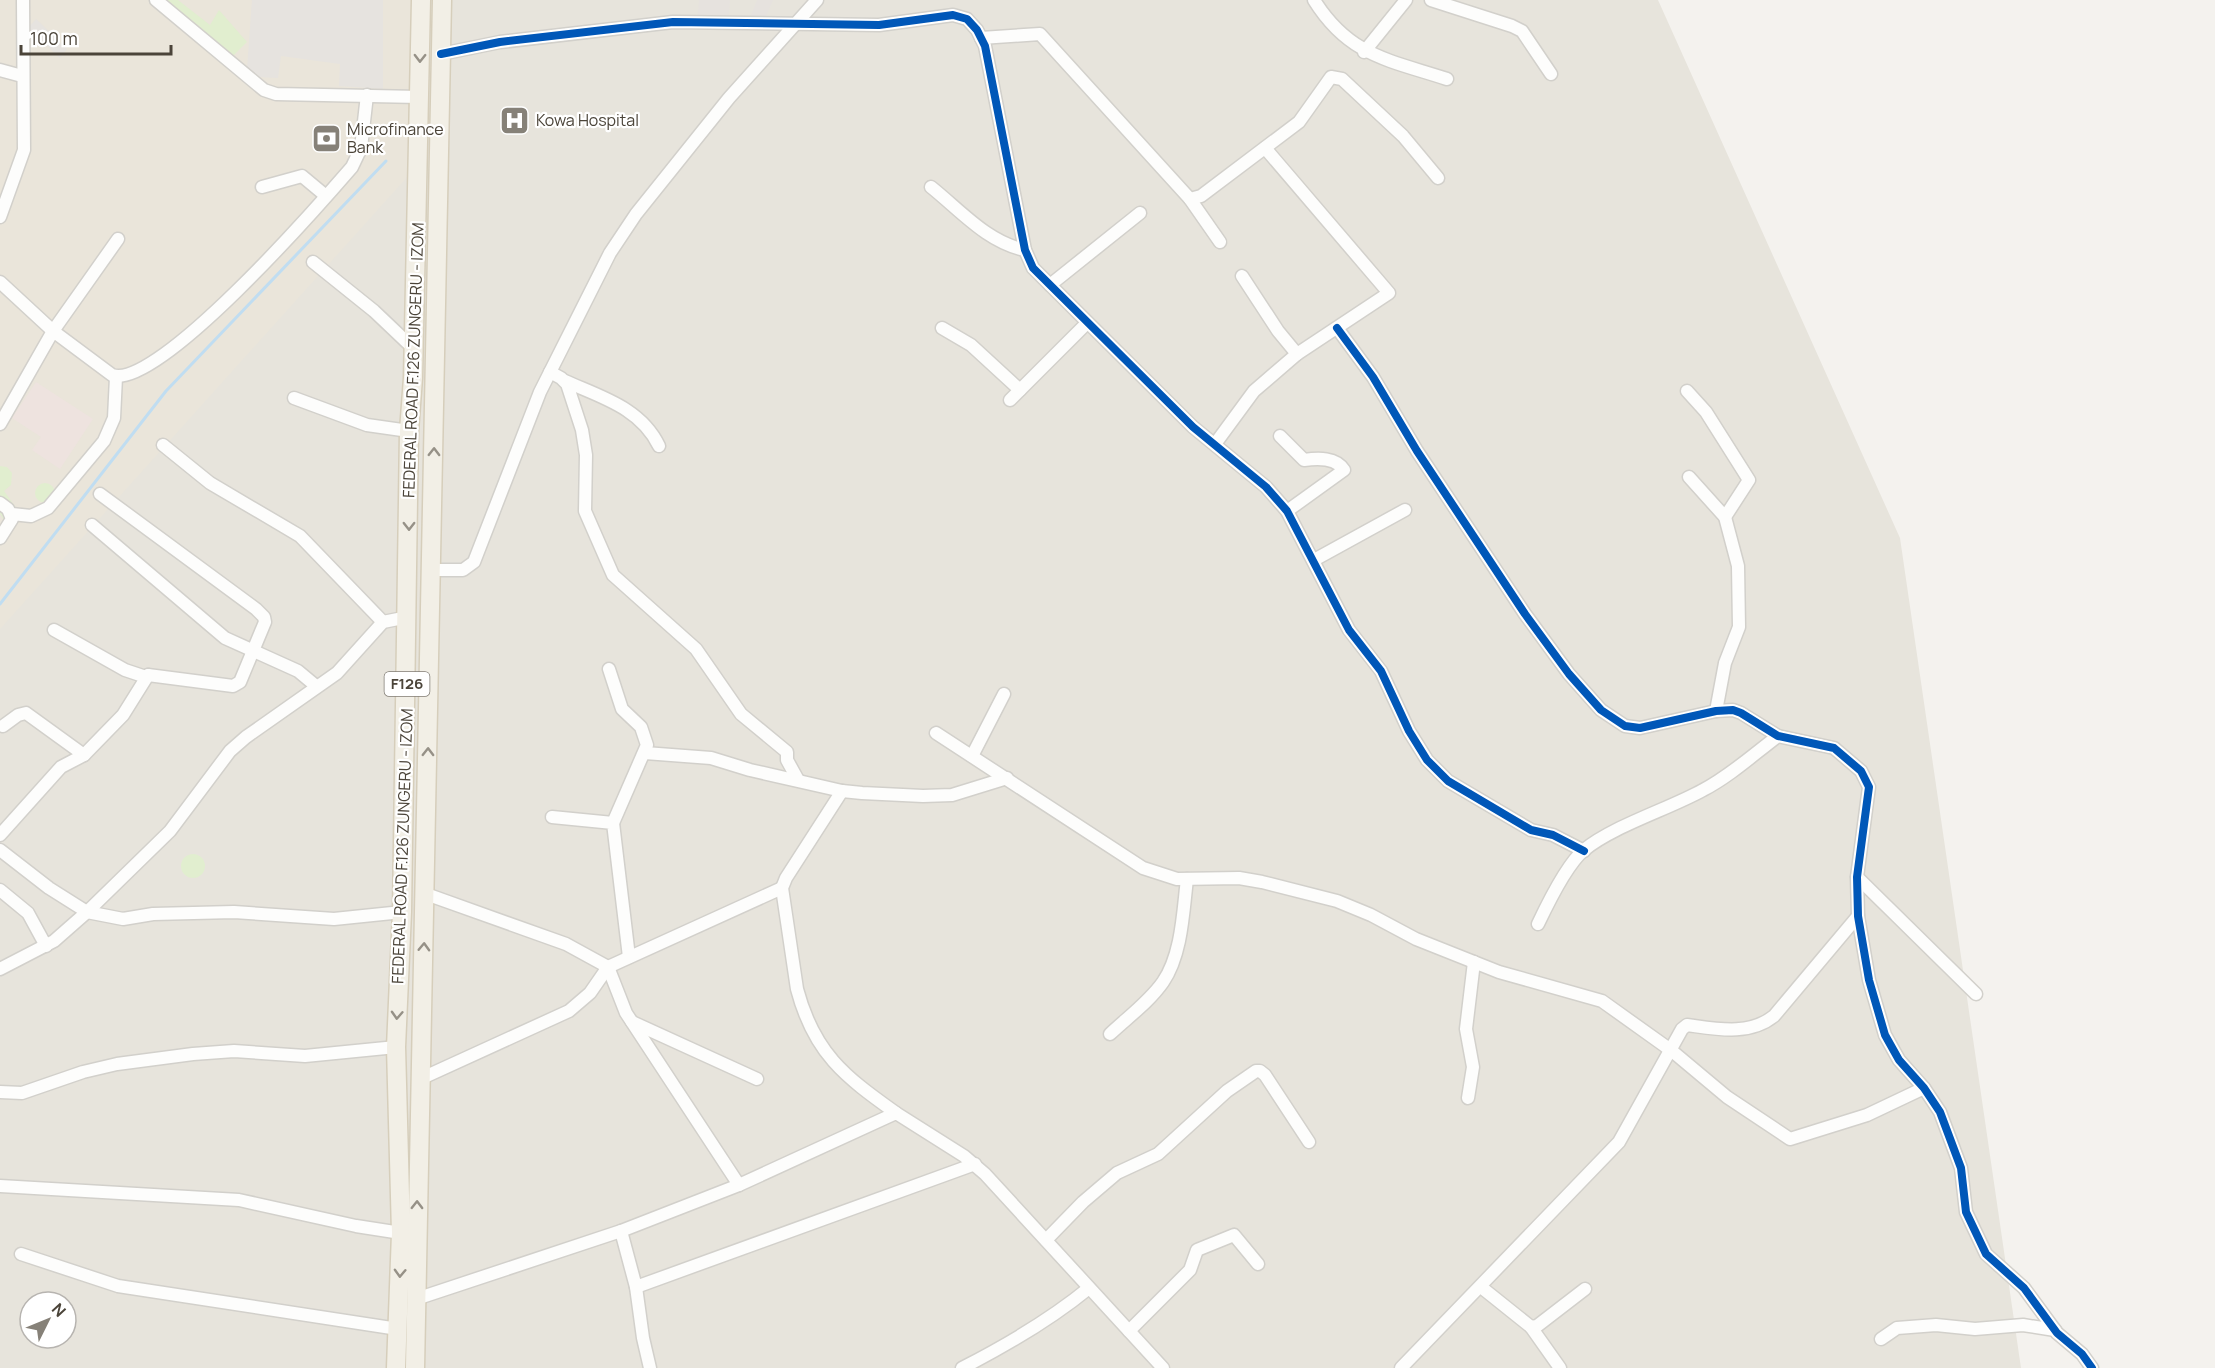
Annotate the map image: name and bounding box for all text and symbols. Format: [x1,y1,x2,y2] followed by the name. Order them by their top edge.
[21,18,171,56] scale bar
[30,26,78,50] text: 100 m
[414,54,426,63] one-way arrow
[499,104,531,136] hospital icon: Kowa Hospital
[536,109,639,131] place label: Kowa Hospital
[347,118,444,158] place label: Microfinance Bank
[310,122,342,154] bank icon: Microfinance Bank
[397,222,429,498] street label: FEDERAL ROAD F.126 ZUNGERU - IZOM
[428,447,440,456] one-way arrow
[403,522,415,531] one-way arrow
[384,672,430,696] road number: F126
[386,708,418,984] street label: FEDERAL ROAD F.126 ZUNGERU - IZOM
[422,747,434,756] one-way arrow
[418,942,430,951] one-way arrow
[391,1011,404,1020] one-way arrow
[411,1200,423,1209] one-way arrow
[393,1268,406,1277] one-way arrow
[18,1290,78,1350] north arrow
[47,1298,71,1321] text: N

